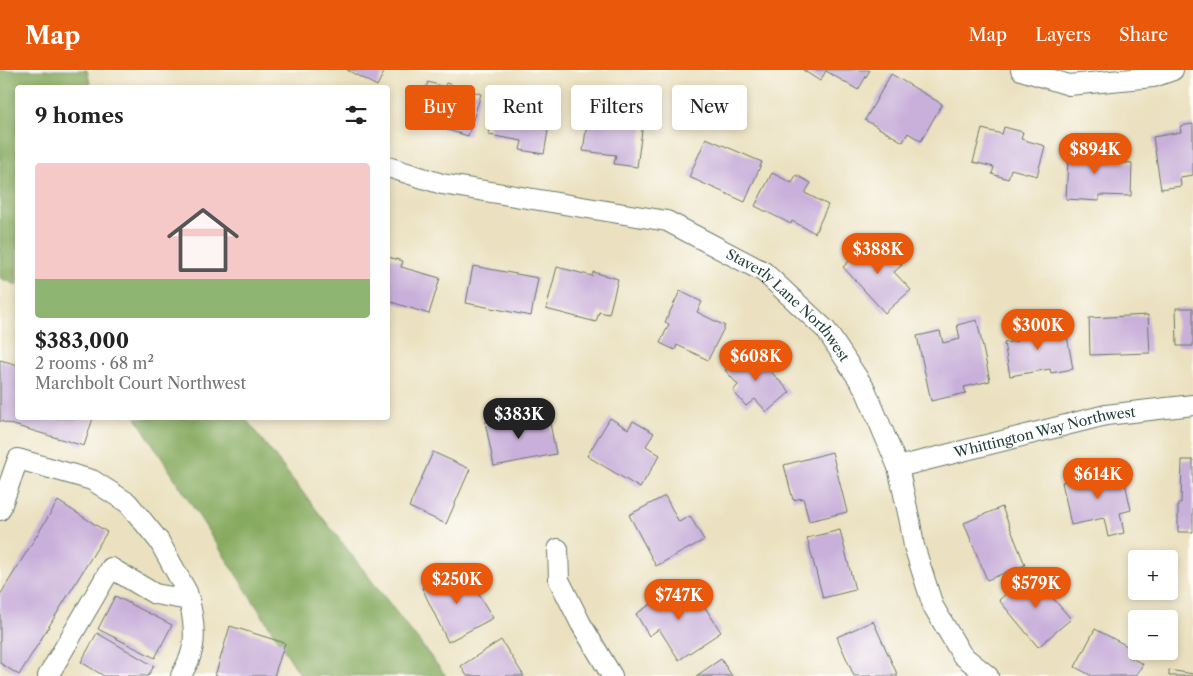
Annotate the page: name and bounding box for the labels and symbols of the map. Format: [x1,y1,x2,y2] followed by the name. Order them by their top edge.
[1060,132,1130,175] pin: $894K
[843,232,913,275] pin: $388K
[723,245,853,365] street label: Staverly Lane Northwest
[1003,308,1073,351] pin: $300K
[721,340,791,382] pin: $608K
[484,398,554,440] pin: $383K
[951,403,1136,462] street label: Whittington Way Northwest
[1063,458,1133,500] pin: $614K
[422,562,492,605] pin: $250K
[1001,566,1071,609] pin: $579K
[644,578,714,621] pin: $747K

